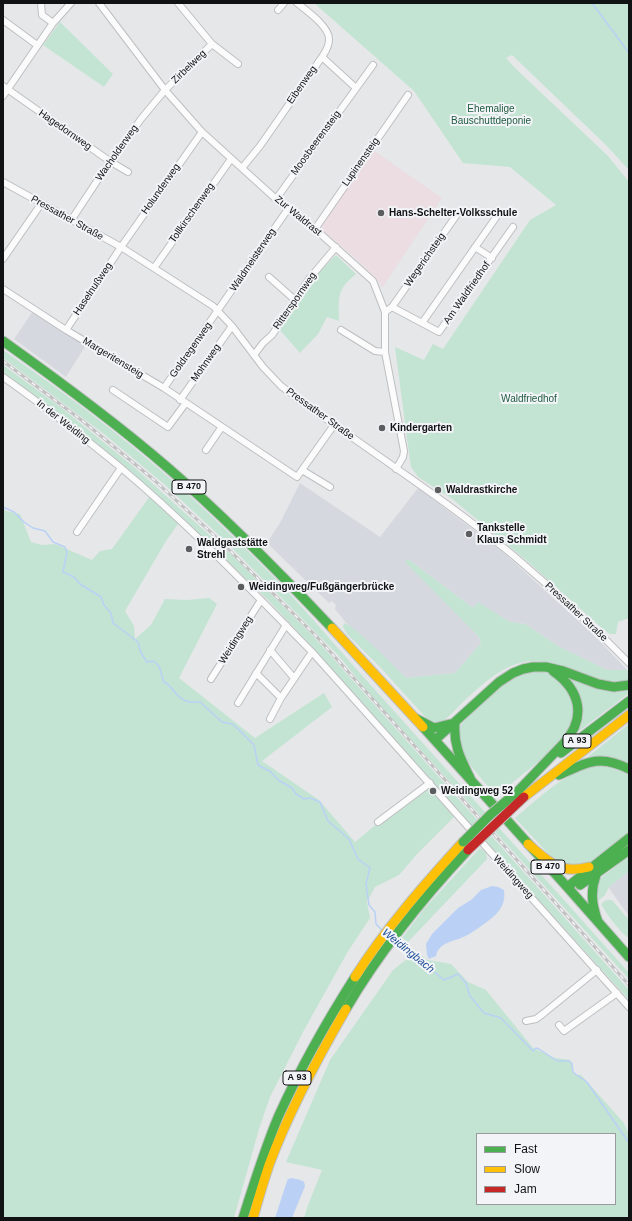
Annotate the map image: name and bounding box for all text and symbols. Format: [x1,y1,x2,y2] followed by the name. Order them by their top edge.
[169,48,209,86] street label: Zirbelweg
[284,64,320,106] street label: Eibenweg
[451,103,531,126] park label: Ehemalige Bauschuttdeponie
[36,107,94,153] street label: Hagedornweg
[289,108,343,178] street label: Moosbeerensteig
[93,123,141,183] street label: Wacholderweg
[340,135,382,189] street label: Lupinensteig
[139,161,183,217] street label: Holunderweg
[167,181,217,245] street label: Tollkirschenweg
[29,193,105,243] street label: Pressather Straße
[272,193,324,239] street label: Zur Waldrast
[389,207,517,219] place label: Hans-Schelter-Volksschule
[376,208,386,218] marker: Hans-Schelter-Volksschule
[227,226,279,294] street label: Waldmeisterweg
[402,231,448,289] street label: Wegerichsteig
[441,259,493,327] street label: Am Waldfriedhof
[71,260,115,318] street label: Haselnußweg
[271,270,319,332] street label: Ritterspornweg
[167,320,215,380] street label: Goldregenweg
[80,335,146,381] street label: Margeritensteig
[189,342,223,384] street label: Mohnweg
[284,385,356,443] street label: Pressather Straße
[501,393,557,405] park label: Waldfriedhof
[34,397,92,447] street label: In der Weiding
[390,422,452,434] place label: Kindergarten
[377,423,387,433] marker: Kindergarten
[172,480,206,494] road number: B 470
[446,484,517,496] place label: Waldrastkirche
[433,485,443,495] marker: Waldrastkirche
[477,522,546,546] place label: Tankstelle Klaus Schmidt
[464,529,474,539] marker: Tankstelle Klaus Schmidt
[197,537,268,560] place label: Waldgaststätte Strehl
[184,544,194,554] marker: Waldgaststätte Strehl
[542,580,610,644] street label: Pressather Straße
[249,581,394,593] place label: Weidingweg/Fußgängerbrücke
[236,582,246,592] marker: Weidingweg/Fußgängerbrücke
[217,614,255,666] street label: Weidingweg
[563,734,591,748] road number: A 93
[441,785,513,797] place label: Weidingweg 52
[428,786,438,796] marker: Weidingweg 52
[490,853,536,901] street label: Weidingweg
[531,860,565,874] road number: B 470
[379,926,437,976] water label: Weidingbach
[283,1071,311,1085] road number: A 93
[476,1133,616,1205] legend
[514,1142,537,1156] text: Fast
[514,1162,540,1176] text: Slow
[514,1182,537,1196] text: Jam

